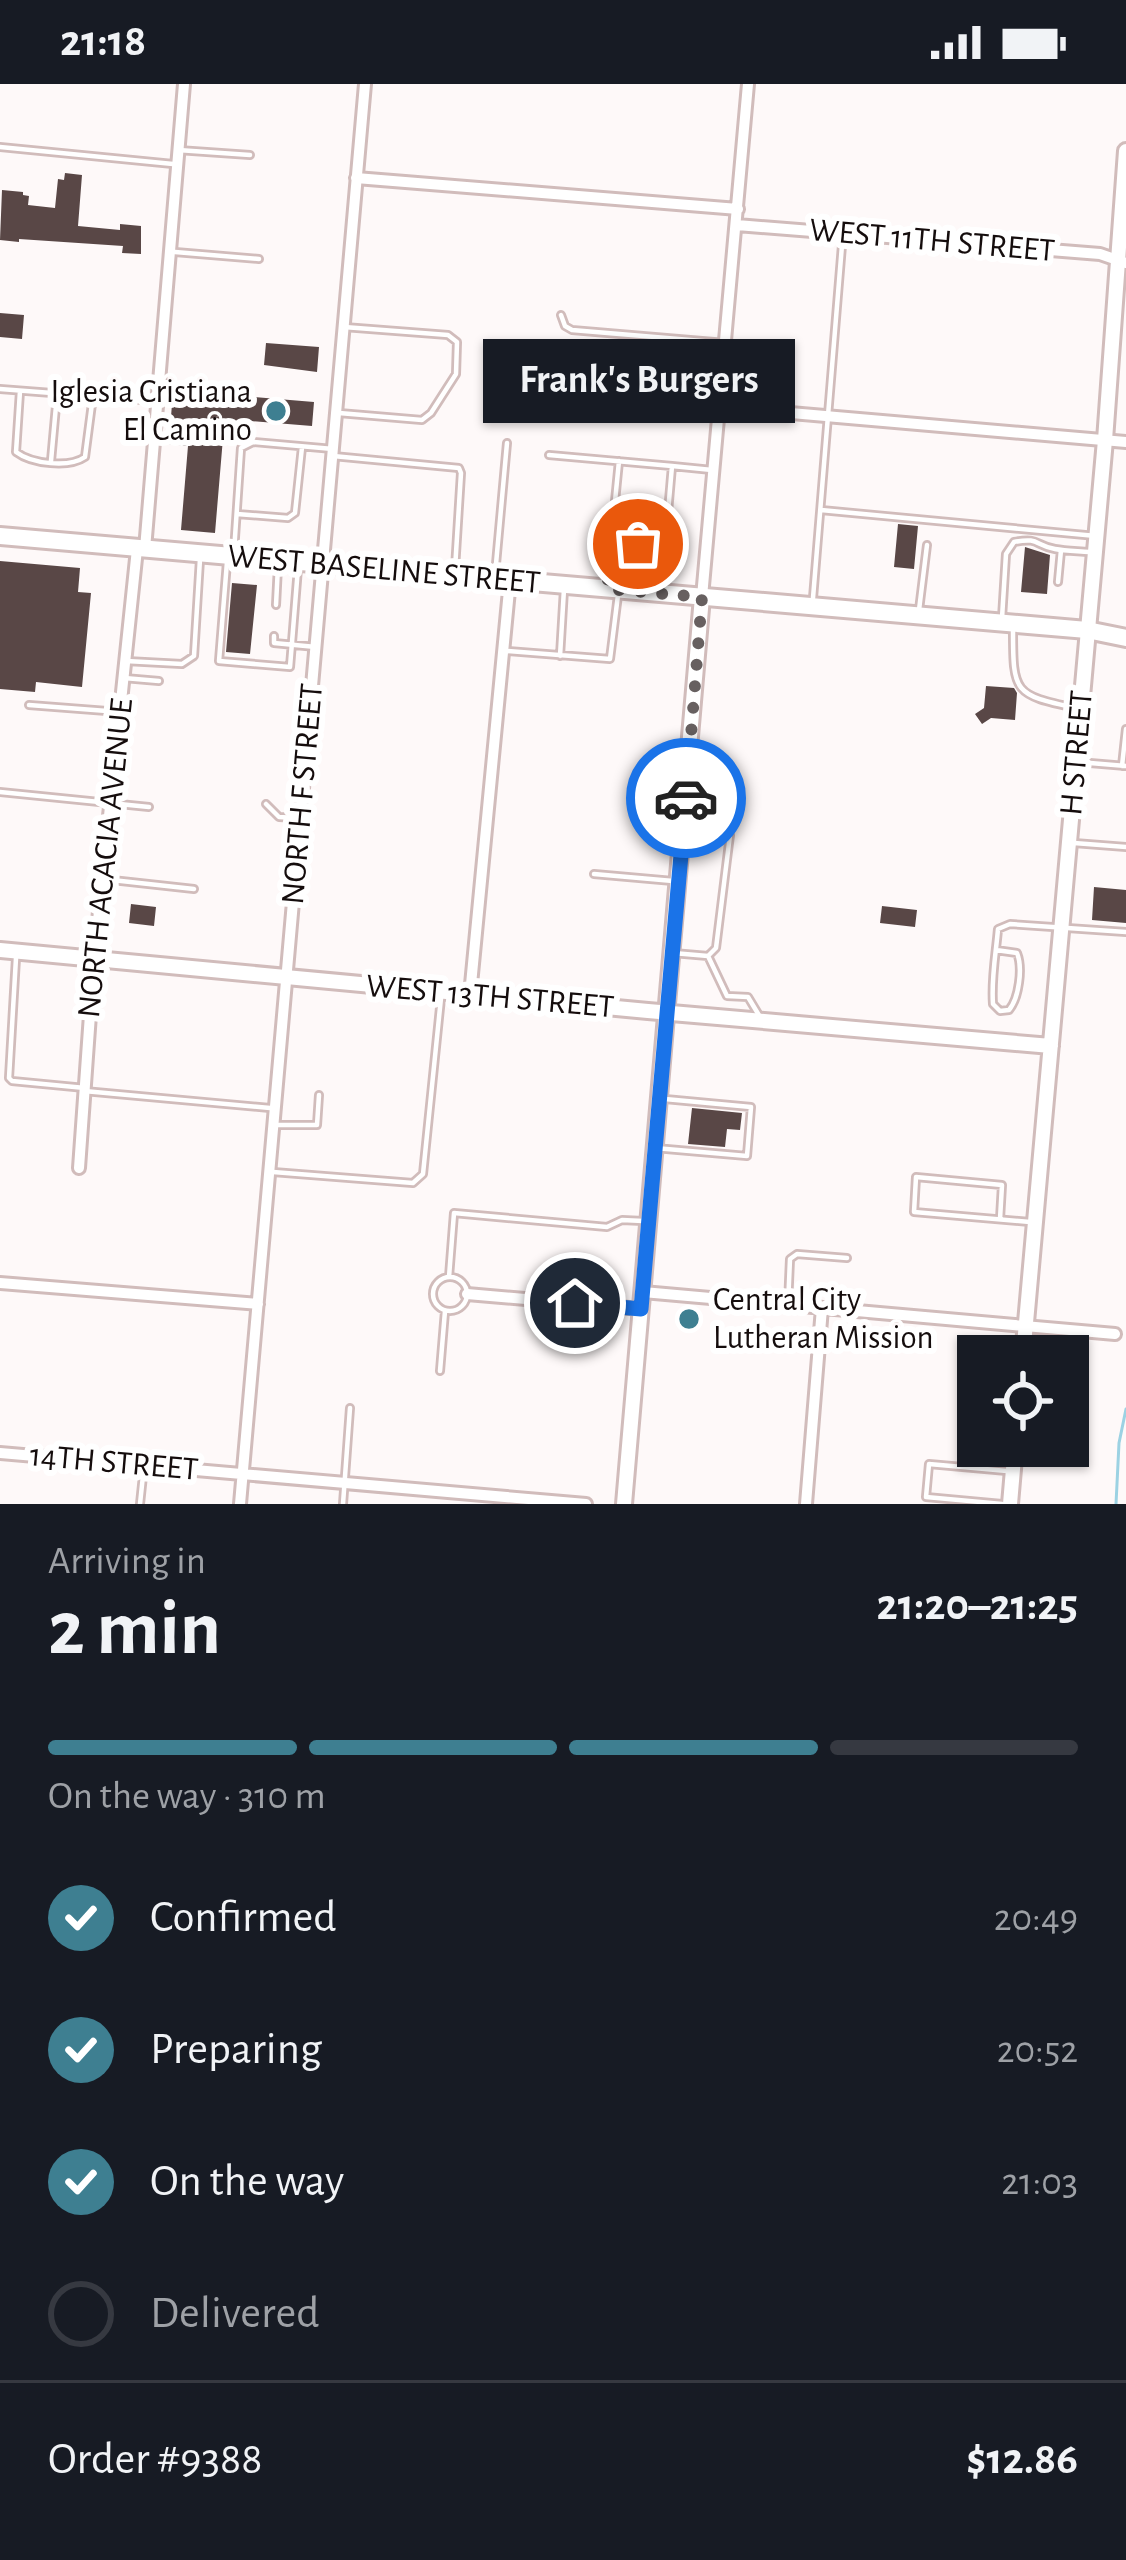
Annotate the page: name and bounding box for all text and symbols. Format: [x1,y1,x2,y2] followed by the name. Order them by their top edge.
[60,19,146,64] text: 21:18
[808,214,1056,268] street label: WEST 11TH STREET
[482,340,794,424] callout: Frank's Burgers
[519,361,759,400] text: Frank's Burgers
[51,376,252,447] place label: Iglesia Cristiana El Camino
[263,398,289,424] marker: Iglesia Cristiana El Camino
[587,493,689,595] pin
[605,511,671,577] icon: bag
[226,540,542,600] street label: WEST BASELINE STREET
[277,682,329,906] street label: NORTH F STREET
[1055,689,1099,817] street label: H STREET
[73,697,139,1019] street label: NORTH ACACIA AVENUE
[626,738,746,858] courier
[653,765,719,831] icon: car
[365,970,615,1024] street label: WEST 13TH STREET
[524,1252,626,1354] pin
[542,1270,608,1336] icon: home
[713,1284,933,1355] place label: Central City Lutheran Mission
[676,1306,702,1332] marker: Central City Lutheran Mission
[957,1335,1089,1467] map controls
[957,1335,1089,1467] button: locate
[28,1439,200,1487] street label: 14TH STREET
[48,1542,206,1581] text: Arriving in
[877,1583,1078,1628] text: 21:20–21:25
[48,1591,221,1669] text: 2 min
[48,1777,326,1816] text: On the way · 310 m
[48,1885,114,1951] icon: check
[150,1895,336,1940] text: Confirmed
[994,1899,1078,1938] text: 20:49
[48,2017,114,2083] icon: check
[150,2027,322,2072] text: Preparing
[997,2031,1078,2070] text: 20:52
[48,2149,114,2215] icon: check
[150,2159,344,2204] text: On the way
[1001,2163,1078,2202] text: 21:03
[150,2291,319,2336] text: Delivered
[48,2437,263,2482] text: Order #9388
[966,2437,1078,2482] text: $12.86

